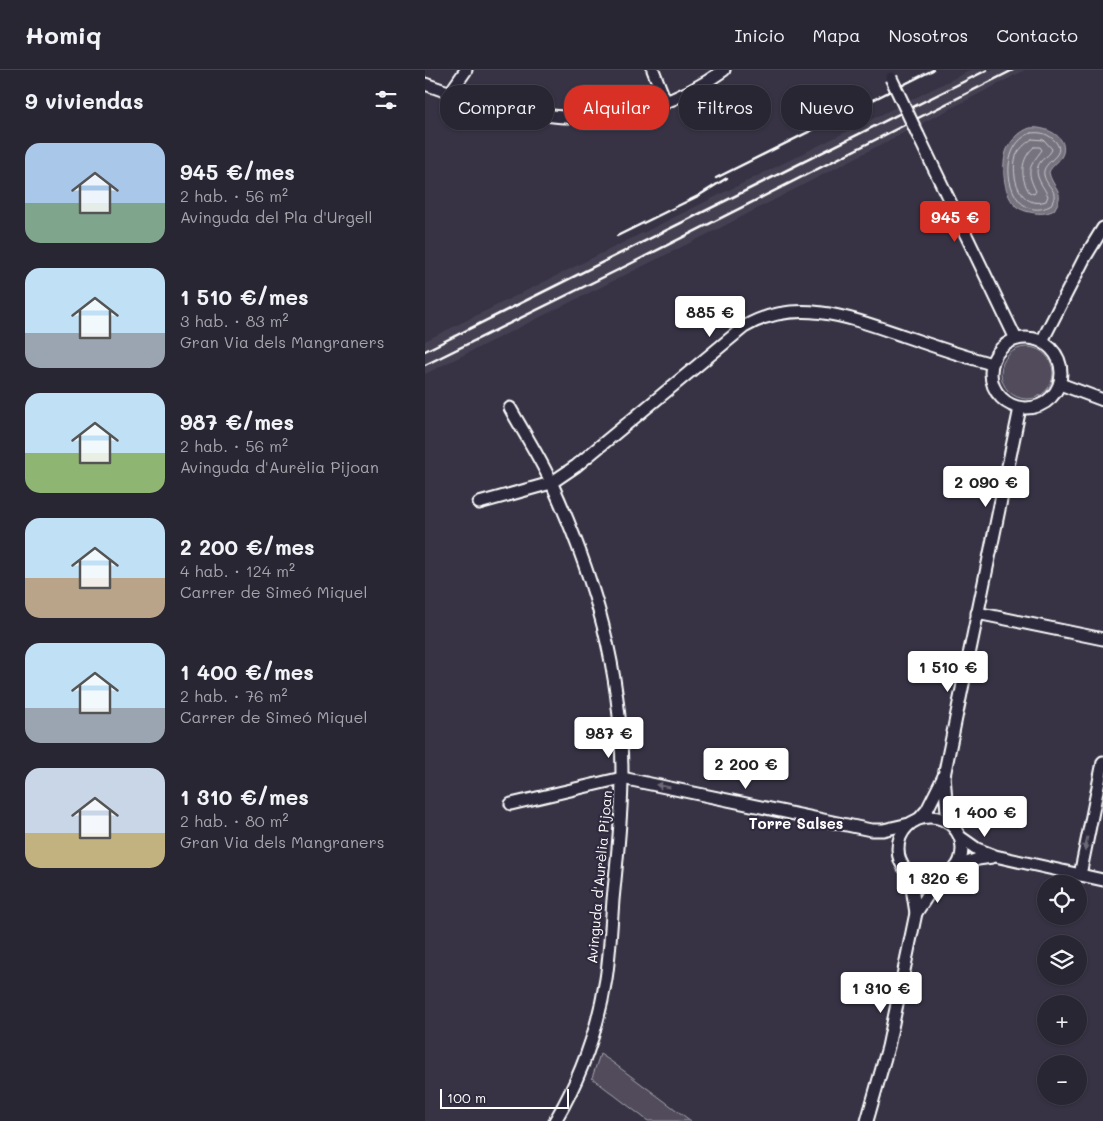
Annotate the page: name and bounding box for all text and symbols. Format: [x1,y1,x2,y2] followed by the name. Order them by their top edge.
[25,19,102,50] text: Homiq
[734,23,785,47] text: Inicio
[813,23,860,47] text: Mapa
[888,23,968,47] text: Nosotros
[996,23,1078,47] text: Contacto
[440,85,554,130] chip: Comprar
[564,85,669,130] chip: Alquilar
[679,85,771,130] chip: Filtros
[781,85,872,130] chip: Nuevo
[372,86,400,114] icon: filters
[25,87,143,114] text: 9 viviendas
[180,158,295,185] text: 945 €/mes
[65,163,125,223] icon: home
[180,185,288,206] text: 2 hab. · 56 m²
[920,200,990,243] pin: 945 €
[180,206,373,227] text: Avinguda del Pla d'Urgell
[931,206,979,227] text: 945 €
[180,283,309,310] text: 1 510 €/mes
[65,288,125,348] icon: home
[675,296,745,338] pin: 885 €
[686,301,734,322] text: 885 €
[180,310,289,331] text: 3 hab. · 83 m²
[180,331,385,352] text: Gran Via dels Mangraners
[180,408,294,435] text: 987 €/mes
[65,413,125,473] icon: home
[180,435,288,456] text: 2 hab. · 56 m²
[180,456,379,477] text: Avinguda d'Aurèlia Pijoan
[940,466,1032,508] pin: 2 090 €
[954,471,1018,492] text: 2 090 €
[180,533,315,560] text: 2 200 €/mes
[65,538,125,598] icon: home
[180,560,295,581] text: 4 hab. · 124 m²
[180,581,367,602] text: Carrer de Simeó Miquel
[902,650,994,693] pin: 1 510 €
[919,656,977,677] text: 1 510 €
[180,658,314,685] text: 1 400 €/mes
[65,663,125,723] icon: home
[180,685,288,706] text: 2 hab. · 76 m²
[180,706,367,727] text: Carrer de Simeó Miquel
[574,716,644,759] pin: 987 €
[585,722,633,743] text: 987 €
[700,748,792,790] pin: 2 200 €
[715,753,777,774] text: 2 200 €
[655,782,670,790] one-way arrow
[180,783,309,810] text: 1 310 €/mes
[65,788,125,848] icon: home
[582,790,616,964] street label: Avinguda d'Aurèlia Pijoan
[939,796,1031,838] pin: 1 400 €
[954,801,1016,822] text: 1 400 €
[180,810,289,831] text: 2 hab. · 80 m²
[749,813,843,833] district label: Torre Salses
[180,831,385,852] text: Gran Via dels Mangraners
[1082,837,1090,852] one-way arrow
[892,862,984,904] pin: 1 320 €
[908,867,968,888] text: 1 320 €
[1037,875,1087,1105] map controls
[1037,875,1087,925] button: locate
[1037,935,1087,985] button: layers
[835,972,927,1014] pin: 1 310 €
[852,977,910,998] text: 1 310 €
[1037,995,1087,1045] button: +
[1037,1055,1087,1105] button: −
[440,1086,569,1109] scale bar
[447,1088,486,1107] text: 100 m

